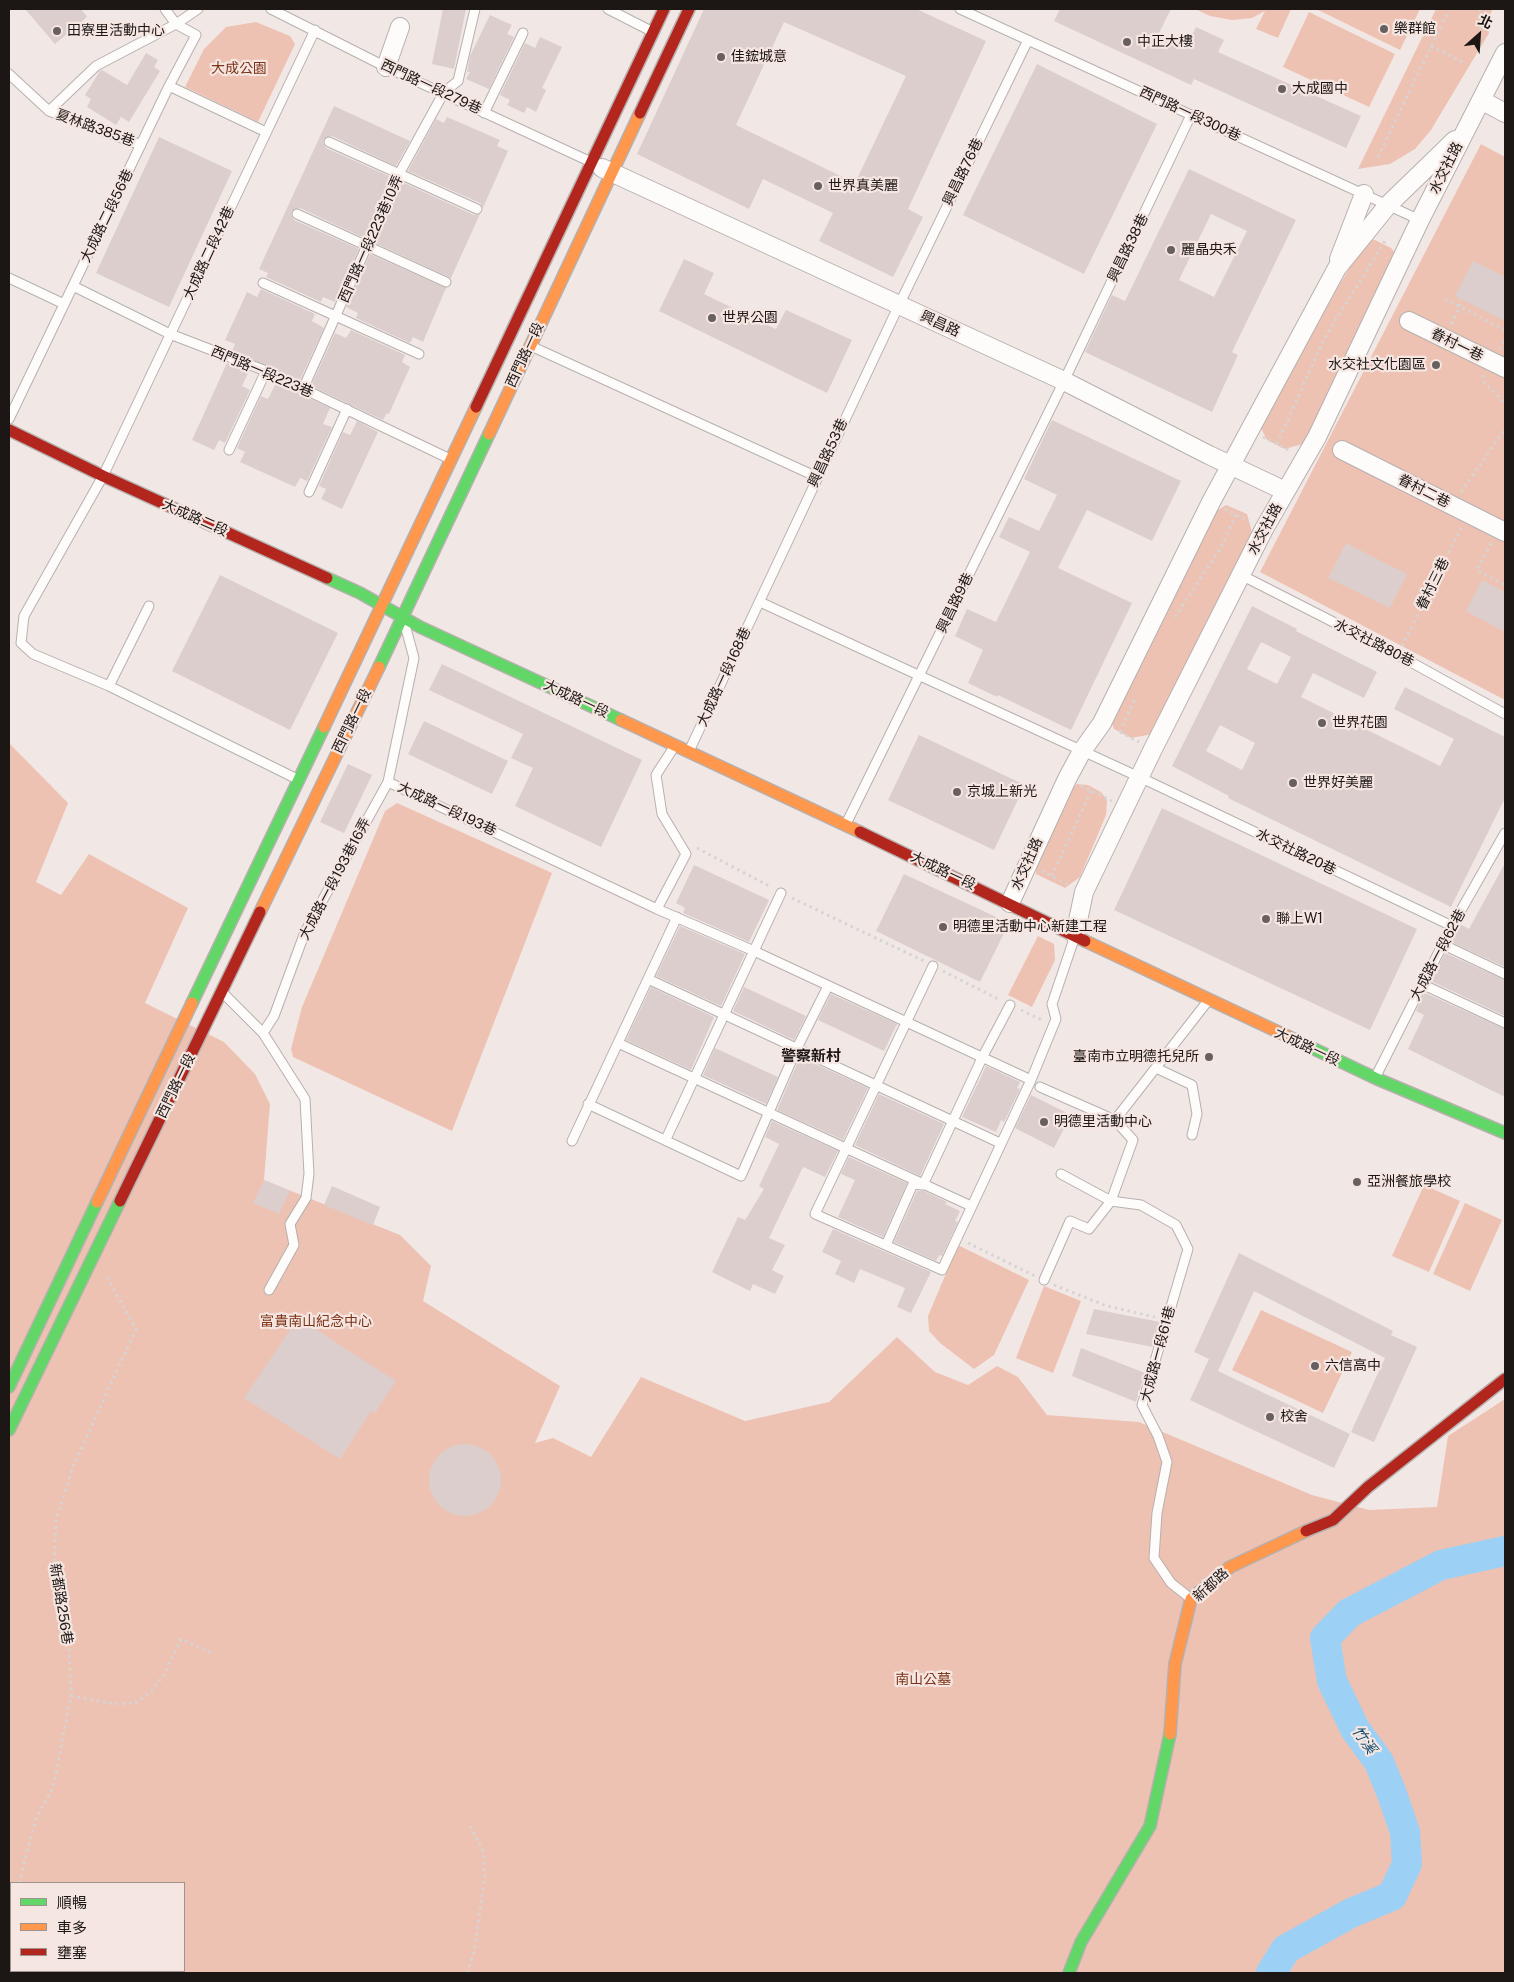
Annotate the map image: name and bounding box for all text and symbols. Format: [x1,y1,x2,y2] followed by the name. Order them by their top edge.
[1454,10,1504,60] north arrow
[1476,11,1495,32] text: 北
[1394,21,1436,37] place label: 樂群館
[67,23,165,39] place label: 田寮里活動中心
[1378,23,1390,35] marker: 樂群館
[51,25,63,37] marker: 田寮里活動中心
[1137,34,1193,50] place label: 中正大樓
[1121,36,1133,48] marker: 中正大樓
[731,49,787,65] place label: 佳鋐城意
[715,51,727,63] marker: 佳鋐城意
[378,56,484,118] street label: 西門路一段279巷
[211,61,267,77] park label: 大成公園
[1292,81,1348,97] place label: 大成國中
[1137,83,1243,145] street label: 西門路一段300巷
[1276,83,1288,95] marker: 大成國中
[53,106,137,150] street label: 夏林路385巷
[939,136,987,208] street label: 興昌路76巷
[1426,139,1466,197] street label: 水交社路
[77,167,137,265] street label: 大成路二段56巷
[335,173,407,305] street label: 西門路一段223巷10弄
[828,178,898,194] place label: 世界真美麗
[812,180,824,192] marker: 世界真美麗
[180,204,238,302] street label: 大成路二段42巷
[1104,211,1152,285] street label: 興昌路38巷
[1181,242,1237,258] place label: 麗晶央禾
[1165,244,1177,256] marker: 麗晶央禾
[917,308,963,340] street label: 興昌路
[722,310,778,326] place label: 世界公園
[706,312,718,324] marker: 世界公園
[503,320,547,390] street label: 西門路一段
[1428,325,1486,365] street label: 眷村一巷
[208,343,316,401] street label: 西門路一段223巷
[1328,357,1426,373] place label: 水交社文化園區
[1430,359,1442,371] marker: 水交社文化園區
[805,416,851,490] street label: 興昌路53巷
[1395,471,1453,511] street label: 眷村二巷
[160,496,230,540] street label: 大成路二段
[1244,500,1286,558] street label: 水交社路
[1413,555,1453,613] street label: 眷村三巷
[933,570,977,636] street label: 興昌路9巷
[1331,616,1417,670] street label: 水交社路80巷
[694,625,754,729] street label: 大成路一段168巷
[541,677,611,721] street label: 大成路一段
[329,686,375,756] street label: 西門路一段
[1332,715,1388,731] place label: 世界花園
[1316,717,1328,729] marker: 世界花園
[1303,775,1373,791] place label: 世界好美麗
[1287,777,1299,789] marker: 世界好美麗
[395,779,499,839] street label: 大成路一段193巷
[967,784,1037,800] place label: 京城上新光
[951,786,963,798] marker: 京城上新光
[296,815,374,943] street label: 大成路一段193巷16弄
[1253,825,1339,879] street label: 水交社路20巷
[1008,835,1046,893] street label: 水交社路
[908,849,978,893] street label: 大成路一段
[1407,906,1469,1004] street label: 大成路一段62巷
[1276,911,1323,927] place label: 聯上W1
[1260,913,1272,925] marker: 聯上W1
[953,919,1107,935] place label: 明德里活動中心新建工程
[937,921,949,933] marker: 明德里活動中心新建工程
[1272,1025,1342,1069] street label: 大成路一段
[781,1047,841,1065] district label: 警察新村
[1073,1049,1199,1065] place label: 臺南市立明德托兒所
[153,1051,199,1121] street label: 西門路一段
[1203,1051,1215,1063] marker: 臺南市立明德托兒所
[1054,1114,1152,1130] place label: 明德里活動中心
[1038,1116,1050,1128] marker: 明德里活動中心
[1367,1174,1451,1190] place label: 亞洲餐旅學校
[1351,1176,1363,1188] marker: 亞洲餐旅學校
[1137,1304,1179,1404] street label: 大成路一段61巷
[260,1314,372,1330] park label: 富貴南山紀念中心
[1325,1358,1381,1374] place label: 六信高中
[1309,1360,1321,1372] marker: 六信高中
[1280,1409,1308,1425] place label: 校舍
[1264,1411,1276,1423] marker: 校舍
[46,1562,76,1646] street label: 新都路256巷
[1190,1565,1232,1605] street label: 新都路
[895,1672,951,1688] park label: 南山公墓
[1348,1723,1380,1757] water label: 竹溪
[10,1882,185,1972] legend
[57,1894,87,1911] text: 順暢
[57,1919,87,1936] text: 車多
[57,1944,87,1961] text: 壅塞

